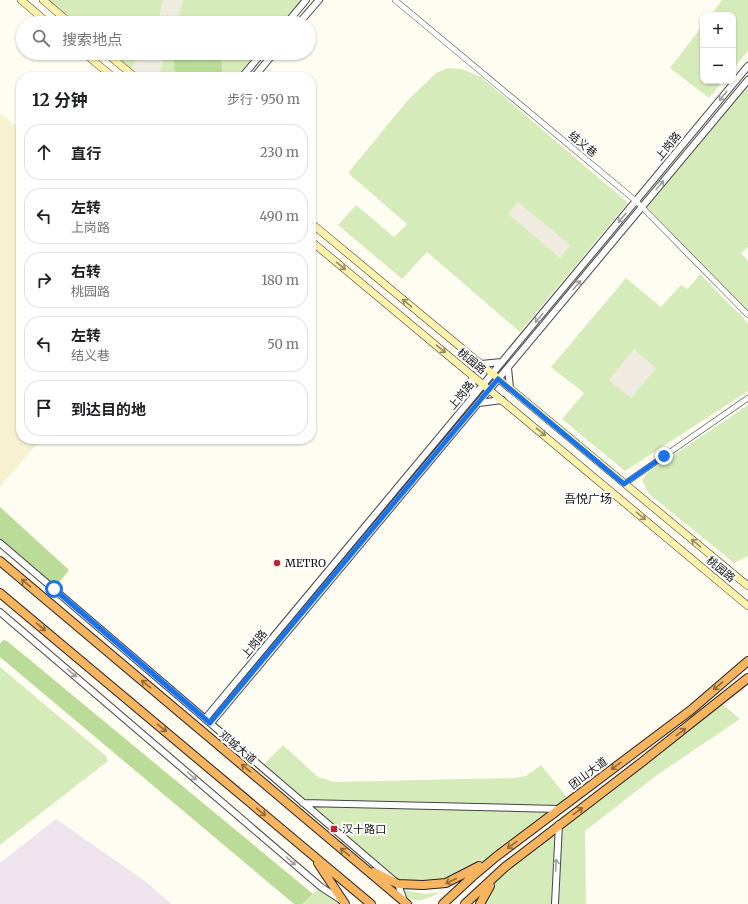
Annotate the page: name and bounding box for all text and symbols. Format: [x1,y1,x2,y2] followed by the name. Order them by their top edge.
[700,12,736,84] map controls
[700,12,736,48] button: +
[16,16,316,60] search box
[30,27,52,49] icon: search
[62,30,122,49] text: 搜索地点
[700,48,736,84] button: −
[32,89,88,111] text: 12 分钟
[227,91,300,108] text: 步行 · 950 m
[719,91,728,102] one-way arrow
[566,128,600,160] street label: 结义巷
[652,129,684,163] street label: 上岗路
[33,141,55,163] icon: ahead
[71,144,101,163] text: 直行
[260,144,299,161] text: 230 m
[656,180,665,191] one-way arrow
[71,198,101,217] text: 左转
[33,205,55,227] icon: left
[260,208,299,225] text: 490 m
[618,212,627,223] one-way arrow
[71,219,110,236] text: 上岗路
[71,262,101,281] text: 右转
[336,262,346,271] one-way arrow
[33,269,55,291] icon: right
[261,272,299,289] text: 180 m
[572,280,581,291] one-way arrow
[71,283,110,300] text: 桃园路
[402,299,413,308] one-way arrow
[534,312,543,323] one-way arrow
[71,326,101,345] text: 左转
[33,333,55,355] icon: left
[267,336,299,353] text: 50 m
[436,345,446,354] one-way arrow
[455,345,489,377] street label: 桃园路
[71,347,110,364] text: 结义巷
[445,378,477,412] street label: 上岗路
[33,397,55,419] icon: arrive
[71,400,146,419] text: 到达目的地
[536,428,546,437] one-way arrow
[655,447,673,465] route end
[564,491,612,506] district label: 吾悦广场
[635,511,646,520] one-way arrow
[691,539,702,548] one-way arrow
[704,553,738,585] street label: 桃园路
[285,556,326,570] place label: METRO
[272,558,282,568] marker: METRO
[20,578,31,587] one-way arrow
[45,580,63,598] route start
[35,622,46,631] one-way arrow
[238,627,270,661] street label: 上岗路
[67,669,77,678] one-way arrow
[141,680,152,689] one-way arrow
[713,682,724,691] one-way arrow
[156,724,167,733] one-way arrow
[217,727,259,767] street label: 邓城大道
[676,727,687,736] one-way arrow
[566,754,610,792] street label: 团山大道
[610,762,621,771] one-way arrow
[241,764,251,773] one-way arrow
[187,772,198,781] one-way arrow
[572,806,583,815] one-way arrow
[256,807,267,816] one-way arrow
[342,822,386,836] place label: 汉十路口
[329,824,339,834] marker: 汉十路口
[507,841,518,849] one-way arrow
[340,847,351,856] one-way arrow
[286,856,296,865] one-way arrow
[553,859,560,872] one-way arrow
[445,878,457,885] one-way arrow

